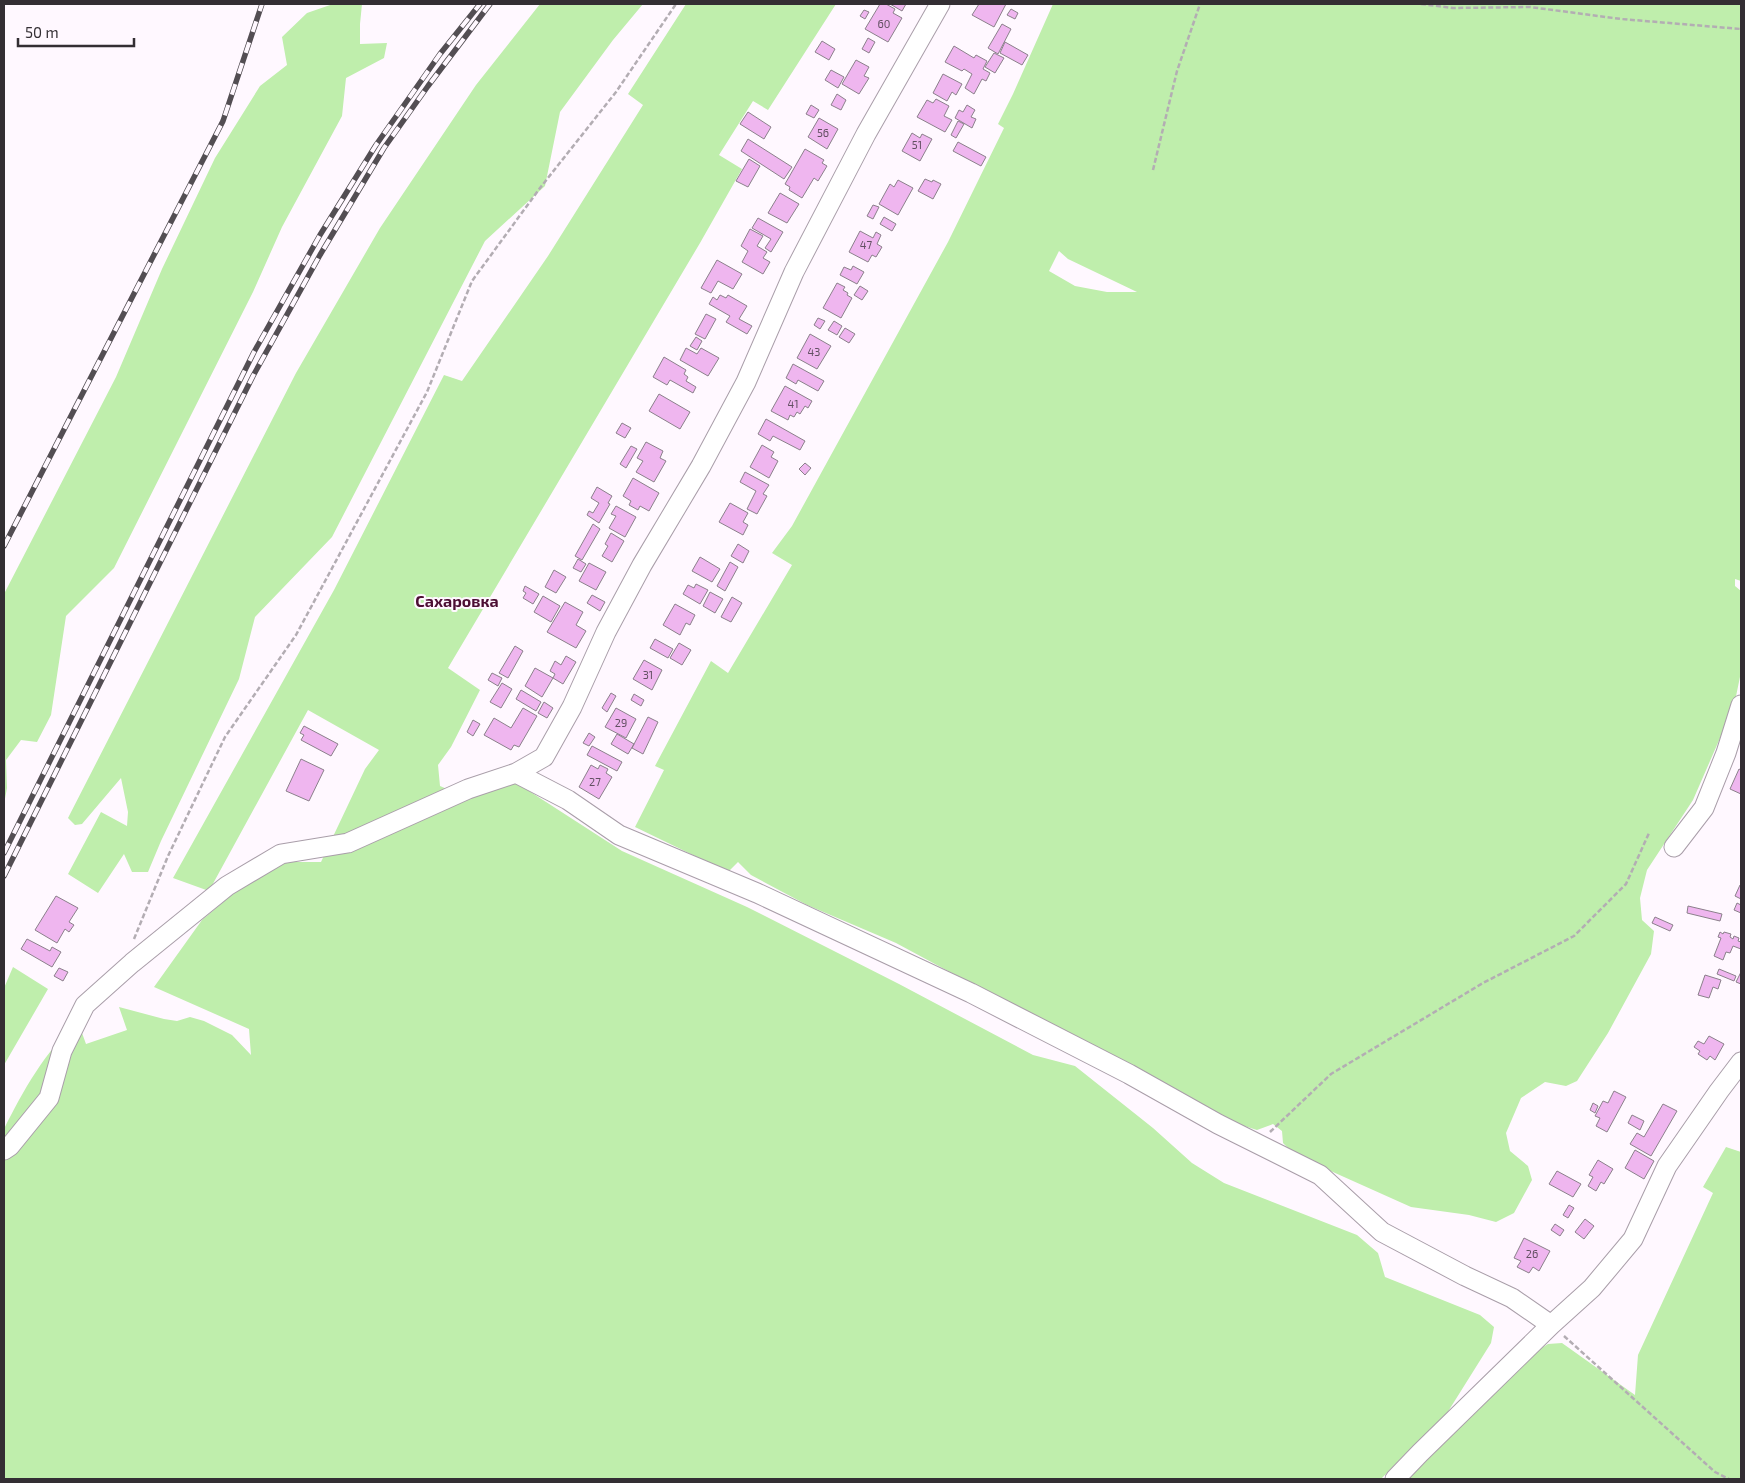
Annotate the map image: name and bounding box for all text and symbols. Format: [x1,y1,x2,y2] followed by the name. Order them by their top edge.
[18,15,134,47] scale bar
[878,17,890,30] house number: 60
[25,23,59,41] text: 50 m
[817,126,829,139] house number: 56
[912,138,922,151] house number: 51
[860,238,873,251] house number: 47
[808,345,820,358] house number: 43
[787,397,799,410] house number: 41
[415,591,499,610] district label: Сахаровка
[643,668,653,681] house number: 31
[615,716,627,729] house number: 29
[589,775,601,788] house number: 27
[1526,1247,1538,1260] house number: 26

